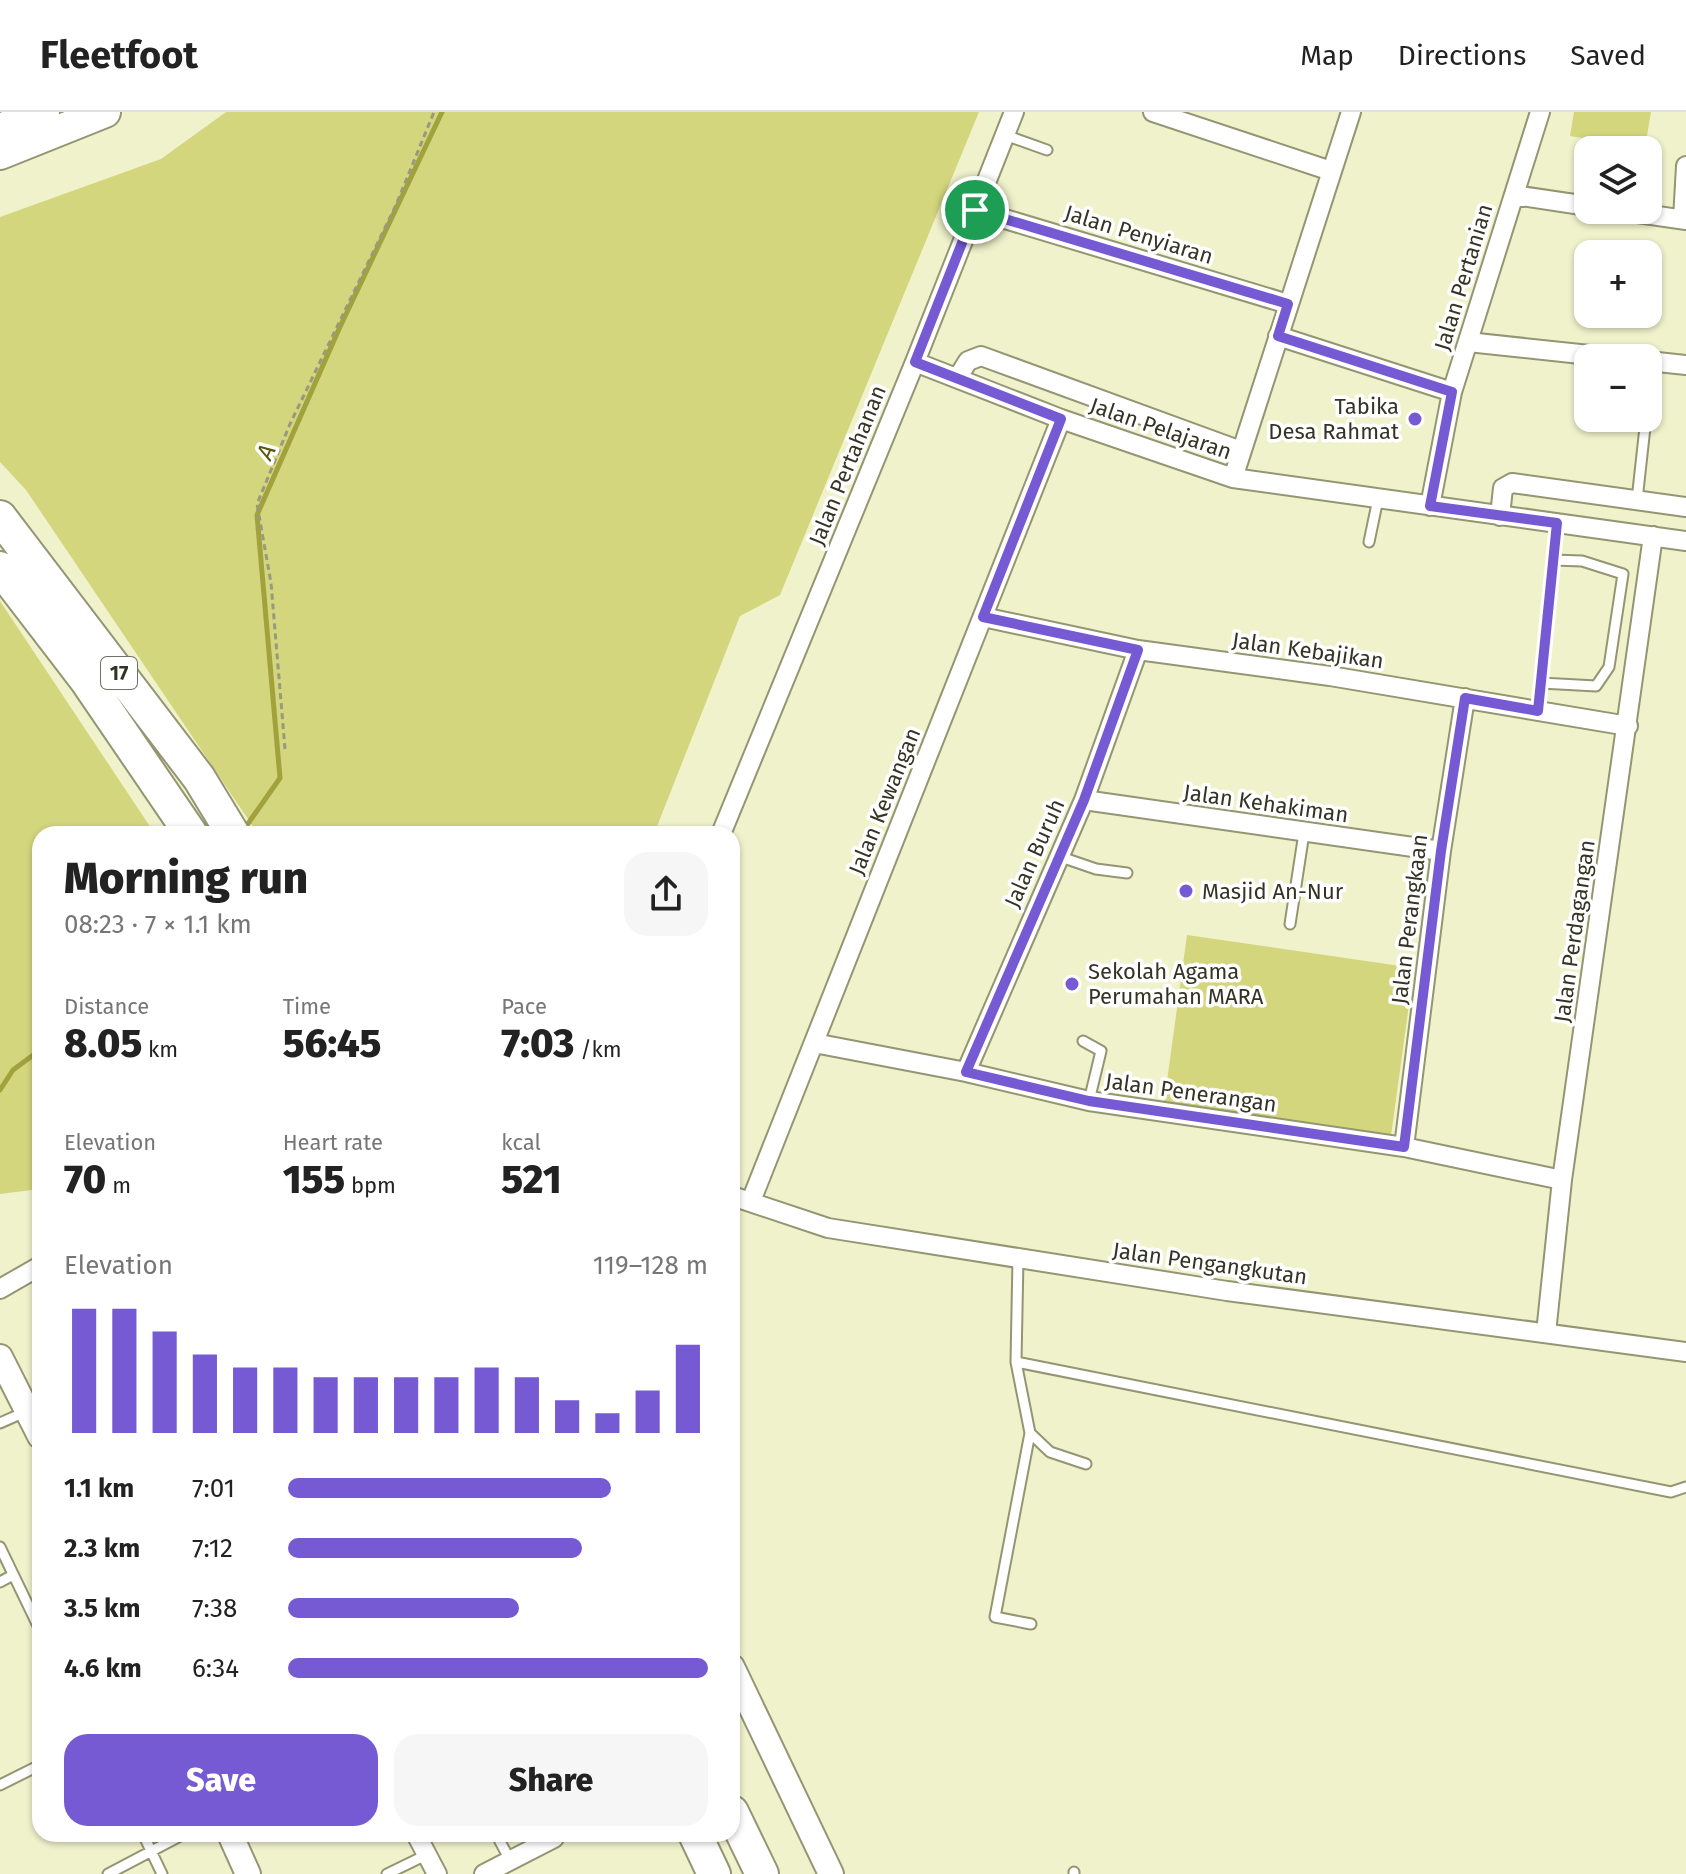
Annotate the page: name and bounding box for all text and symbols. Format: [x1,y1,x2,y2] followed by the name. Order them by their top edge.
[40,32,198,78] text: Fleetfoot
[1300,39,1354,72] text: Map
[1398,39,1526,72] text: Directions
[1570,39,1646,72] text: Saved
[1574,136,1662,432] map controls
[1574,136,1662,224] button: layers
[941,176,1009,244] pin
[953,188,997,232] icon: arrive
[1061,199,1216,270] street label: Jalan Penyiaran
[1428,201,1499,354] street label: Jalan Pertanian
[1574,240,1662,328] button: +
[1574,344,1662,432] button: −
[803,381,892,549] street label: Jalan Pertahanan
[1086,392,1235,465] street label: Jalan Pelajaran
[1268,393,1399,445] place label: Tabika Desa Rahmat
[1406,410,1424,428] marker: Tabika Desa Rahmat
[250,440,282,465] water label: A
[1230,626,1386,675] street label: Jalan Kebajikan
[101,657,137,689] road number: 17
[843,724,926,879] street label: Jalan Kewangan
[1182,779,1350,828] street label: Jalan Kehakiman
[999,795,1070,912] street label: Jalan Buruh
[1386,832,1433,1006] street label: Jalan Perangkaan
[1548,838,1601,1024] street label: Jalan Perdagangan
[64,852,308,905] text: Morning run
[624,852,708,936] button: share
[1202,878,1344,905] place label: Masjid An-Nur
[1177,882,1195,900] marker: Masjid An-Nur
[64,909,252,940] text: 08:23 · 7 × 1.1 km
[1088,958,1264,1010] place label: Sekolah Agama Perumahan MARA
[1063,975,1081,993] marker: Sekolah Agama Perumahan MARA
[64,993,149,1020] text: Distance
[283,993,331,1020] text: Time
[501,993,547,1020] text: Pace
[64,1020,142,1068] text: 8.05
[283,1020,381,1068] text: 56:45
[501,1020,574,1068] text: 7:03
[142,1036,178,1063] text: km
[574,1036,622,1063] text: /km
[1103,1067,1278,1118] street label: Jalan Penerangan
[64,1129,156,1156] text: Elevation
[283,1129,383,1156] text: Heart rate
[501,1129,541,1156] text: kcal
[64,1156,106,1204] text: 70
[283,1156,345,1204] text: 155
[501,1156,562,1204] text: 521
[106,1172,131,1199] text: m
[345,1172,396,1199] text: bpm
[1111,1236,1309,1291] street label: Jalan Pengangkutan
[64,1250,173,1281] text: Elevation
[593,1250,708,1281] text: 119–128 m
[64,1473,134,1504] text: 1.1 km
[192,1473,235,1504] text: 7:01
[64,1533,140,1564] text: 2.3 km
[192,1533,233,1564] text: 7:12
[64,1593,140,1624] text: 3.5 km
[192,1593,237,1624] text: 7:38
[64,1653,142,1684] text: 4.6 km
[192,1653,239,1684] text: 6:34
[64,1734,378,1826] button: Save
[394,1734,708,1826] button: Share

